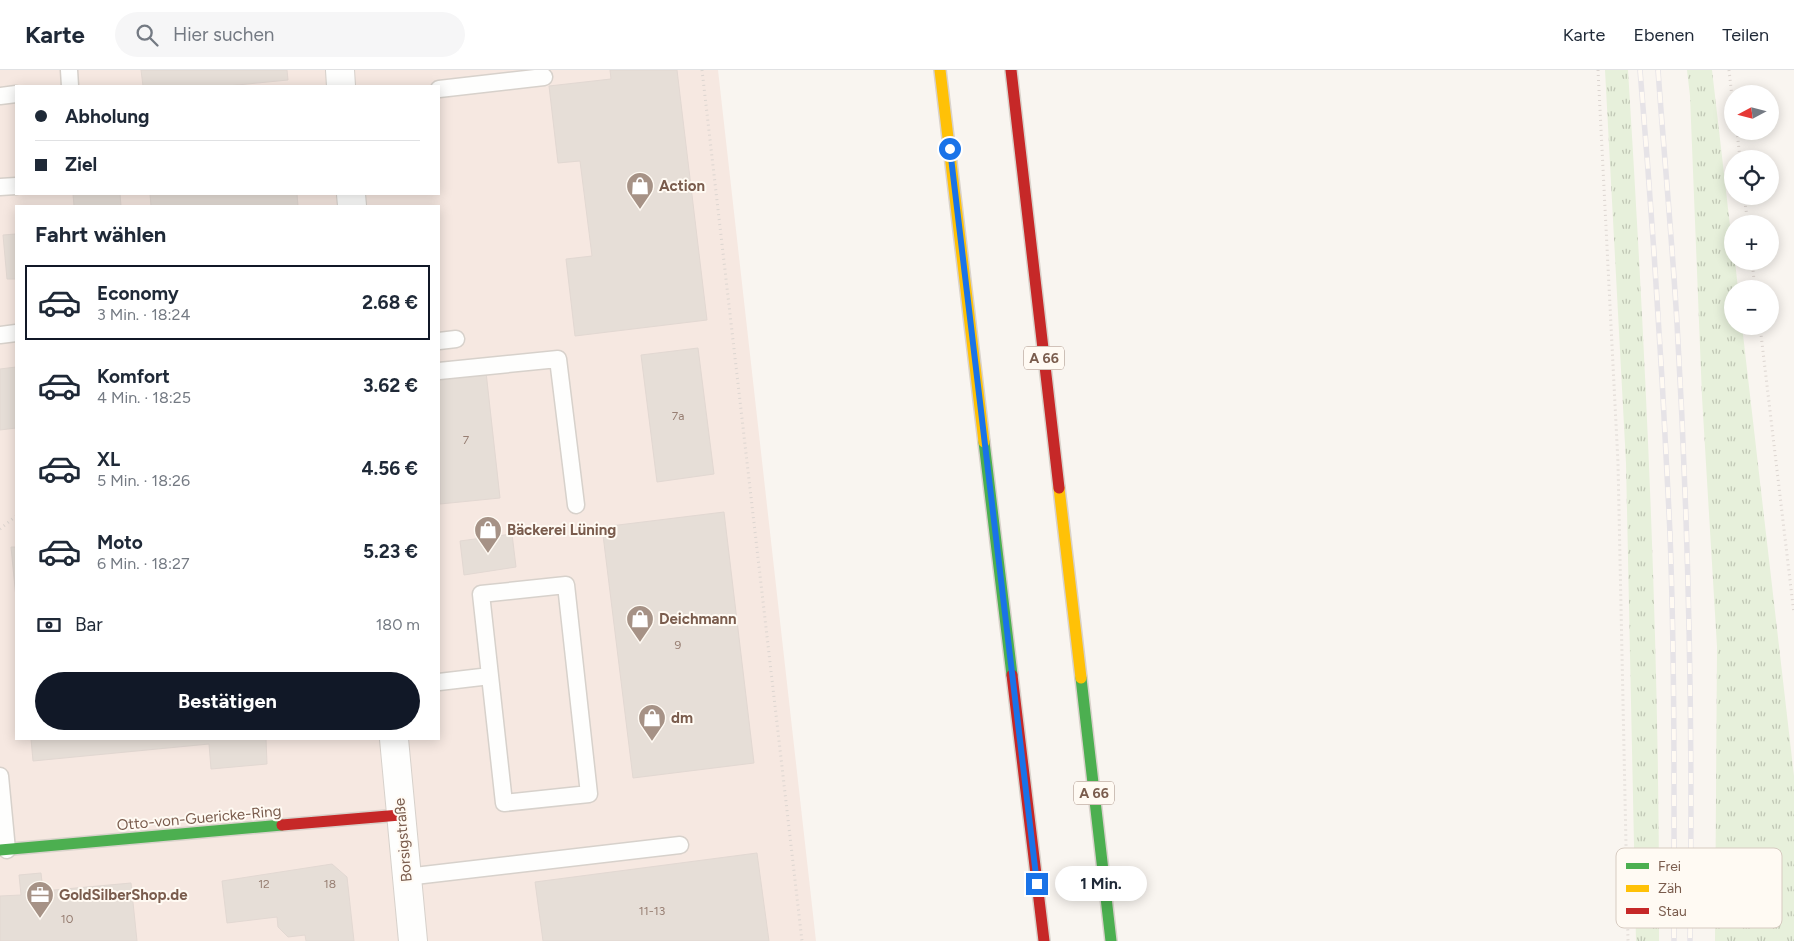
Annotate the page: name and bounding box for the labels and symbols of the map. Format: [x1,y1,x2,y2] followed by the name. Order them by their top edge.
[1724,85,1779,140] north arrow
[939,138,961,160] route start
[625,171,655,210] shop icon: Action
[659,177,705,195] place label: Action
[1024,346,1064,370] road number: A 66
[672,409,684,423] house number: 7a
[463,433,470,447] house number: 7
[473,515,503,554] shop icon: Bäckerei Lüning
[507,521,616,539] place label: Bäckerei Lüning
[625,604,655,643] shop icon: Deichmann
[659,610,737,628] place label: Deichmann
[675,638,682,652] house number: 9
[637,703,667,742] shop icon: dm
[671,709,693,727] place label: dm
[1074,781,1114,804] road number: A 66
[390,797,416,883] street label: Borsigstraße
[116,802,282,834] street label: Otto-von-Guericke-Ring
[1616,848,1782,928] legend
[1658,858,1681,875] text: Frei
[1054,866,1147,902] callout: 1 Min.
[1026,873,1048,895] route end
[258,877,270,891] house number: 12
[324,877,336,891] house number: 18
[25,880,55,919] office icon: GoldSilberShop.de
[1658,880,1682,897] text: Zäh
[59,886,188,904] place label: GoldSilberShop.de
[1658,903,1687,920] text: Stau
[639,904,665,918] house number: 11-13
[61,912,74,926] house number: 10

